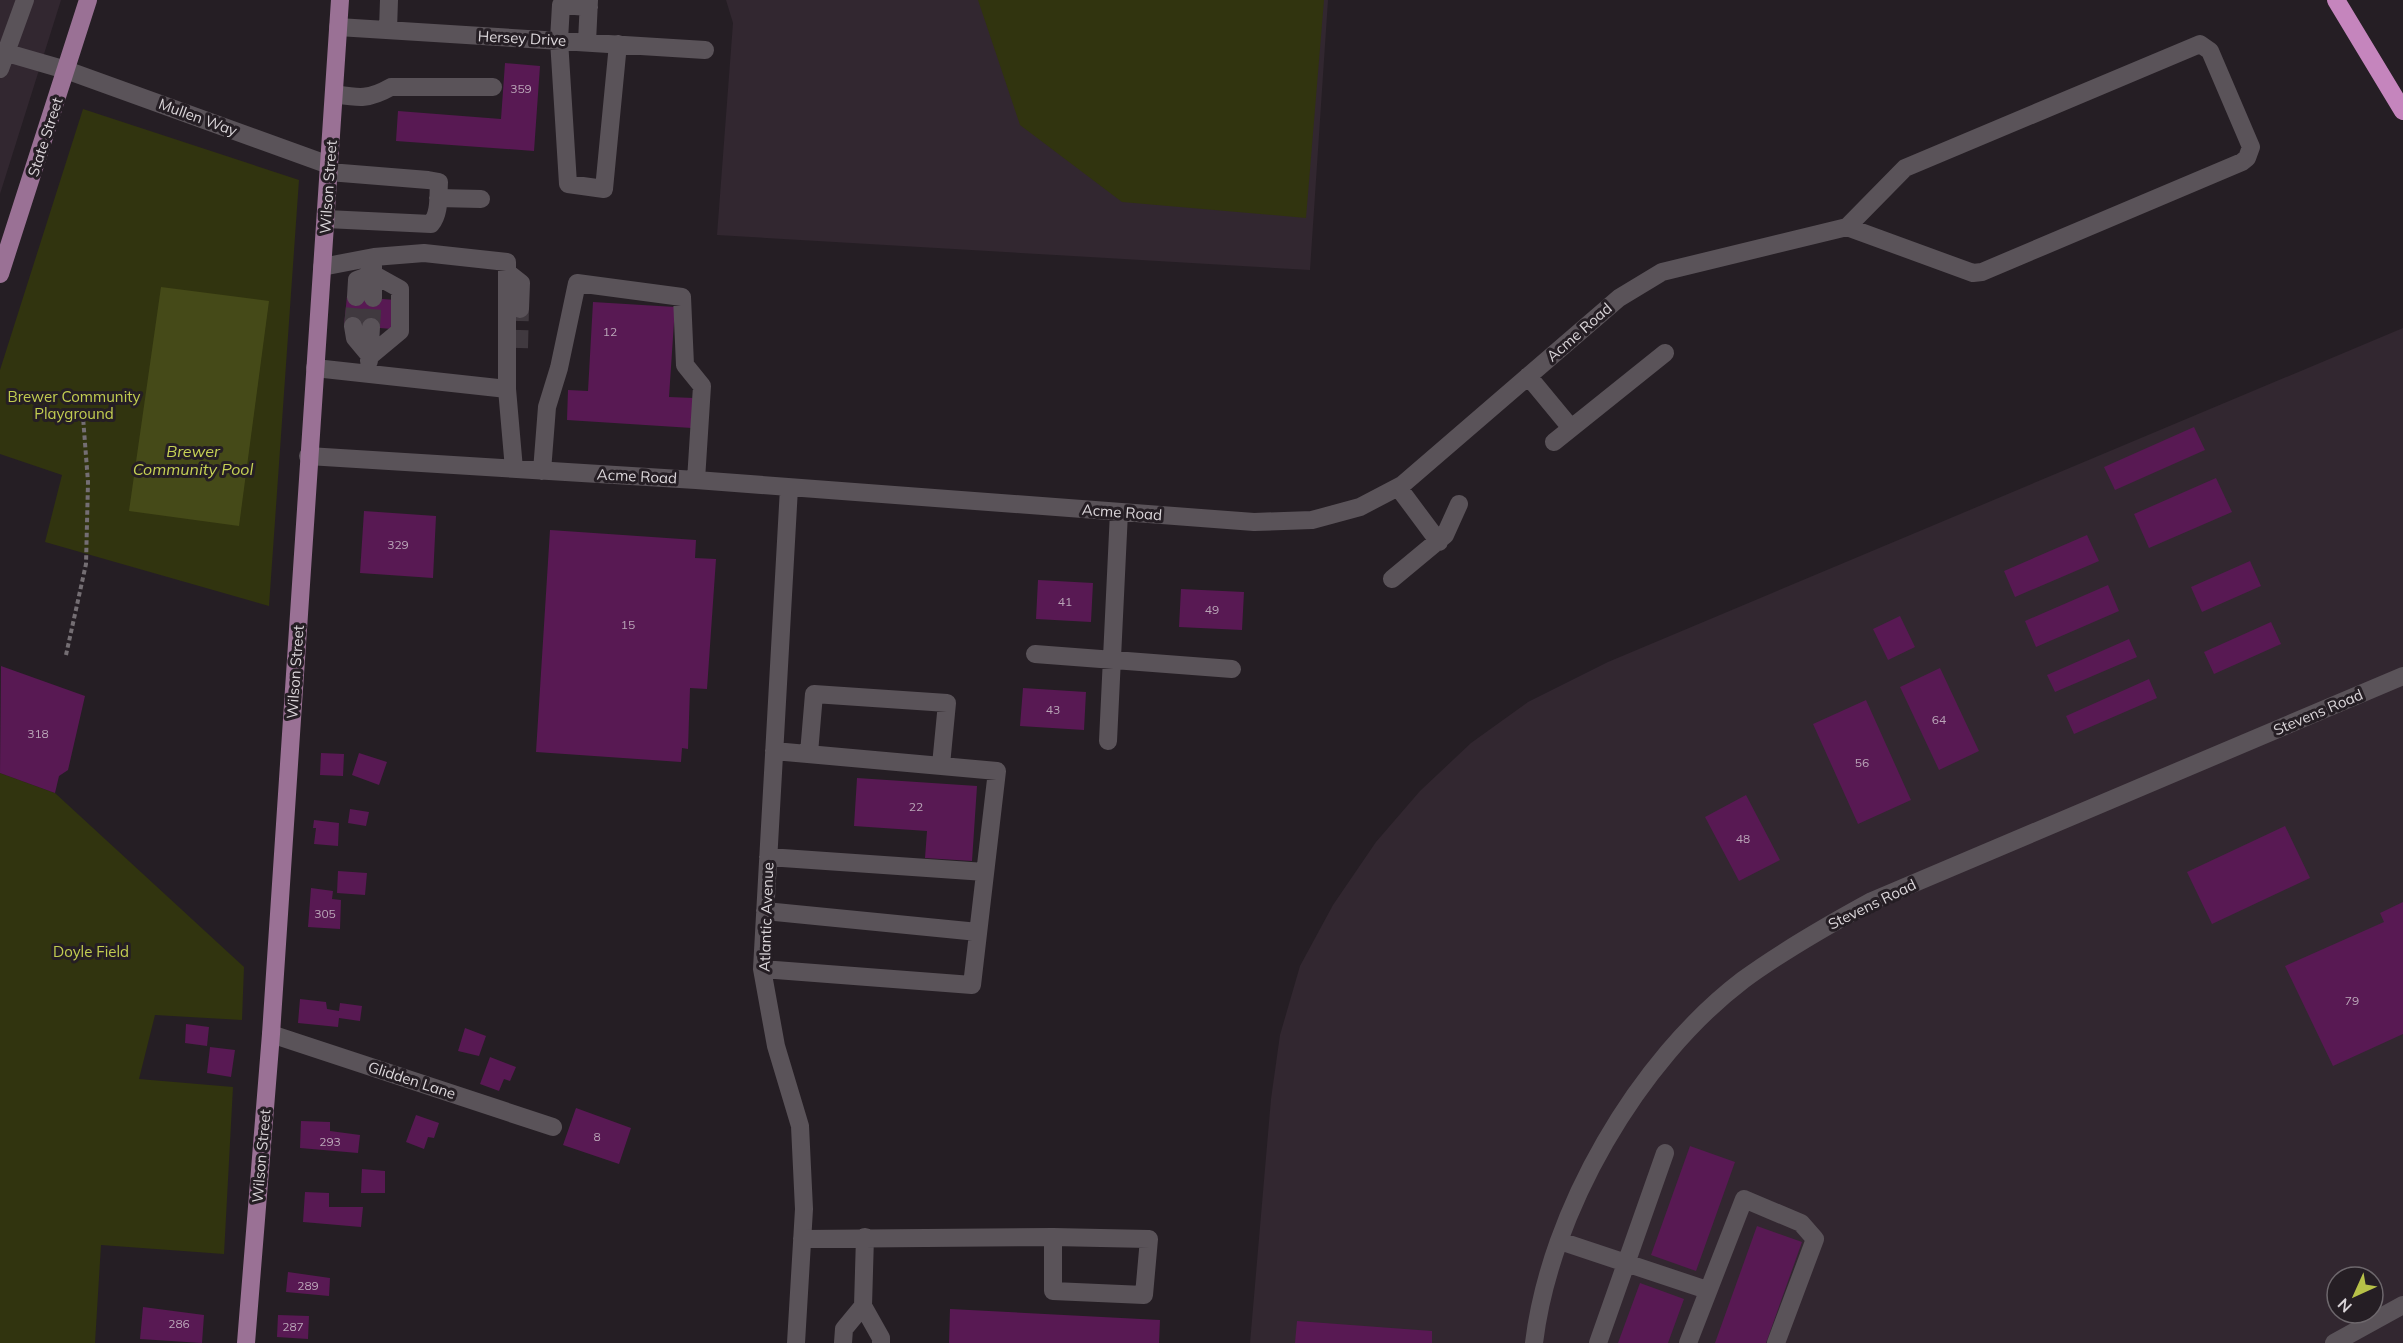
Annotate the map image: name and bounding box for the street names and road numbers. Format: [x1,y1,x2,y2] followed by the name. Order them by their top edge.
[477,26,567,50] street label: Hersey Drive
[156,94,240,140] street label: Mullen Way
[23,95,67,179] street label: State Street
[315,139,341,235] street label: Wilson Street
[1542,298,1616,366] street label: Acme Road
[596,464,678,488] street label: Acme Road
[1081,500,1163,524] street label: Acme Road
[282,624,308,720] street label: Wilson Street
[2270,685,2366,739] street label: Stevens Road
[755,862,777,972] street label: Atlantic Avenue
[1825,875,1919,933] street label: Stevens Road
[366,1057,458,1103] street label: Glidden Lane
[247,1108,275,1204] street label: Wilson Street

